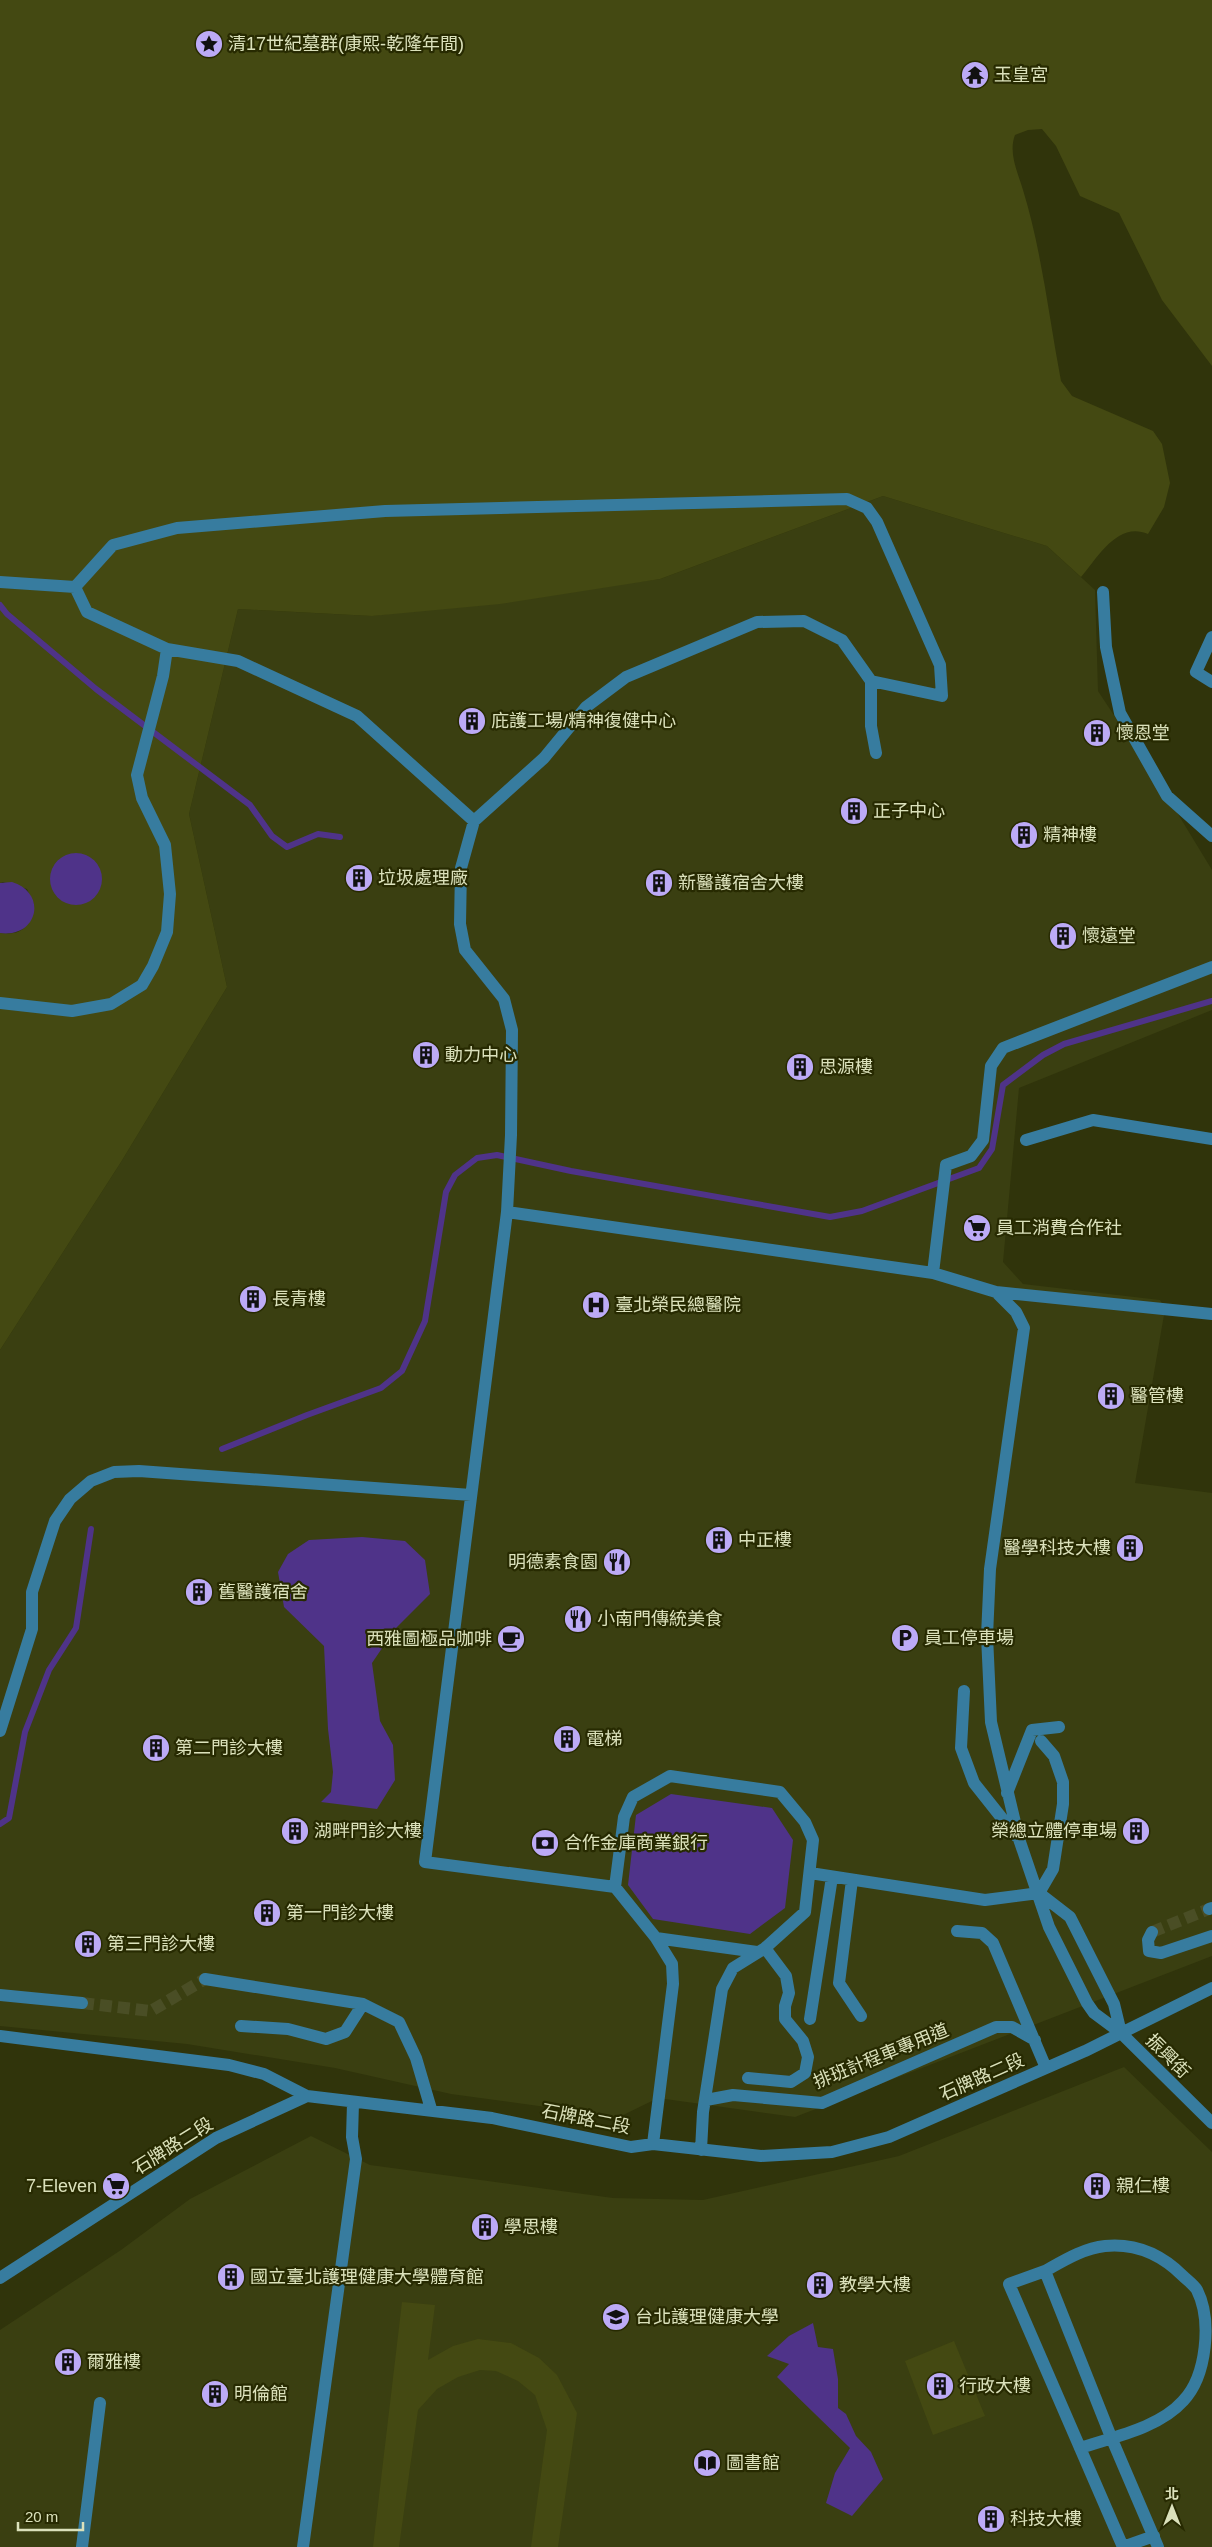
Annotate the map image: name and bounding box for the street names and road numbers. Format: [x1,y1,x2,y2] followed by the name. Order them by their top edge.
[810,2020,952,2092] street label: 排班計程車專用道
[1142,2030,1194,2082] street label: 振興街
[937,2050,1027,2104] street label: 石牌路二段
[540,2101,632,2137] street label: 石牌路二段
[130,2114,216,2178] street label: 石牌路二段

